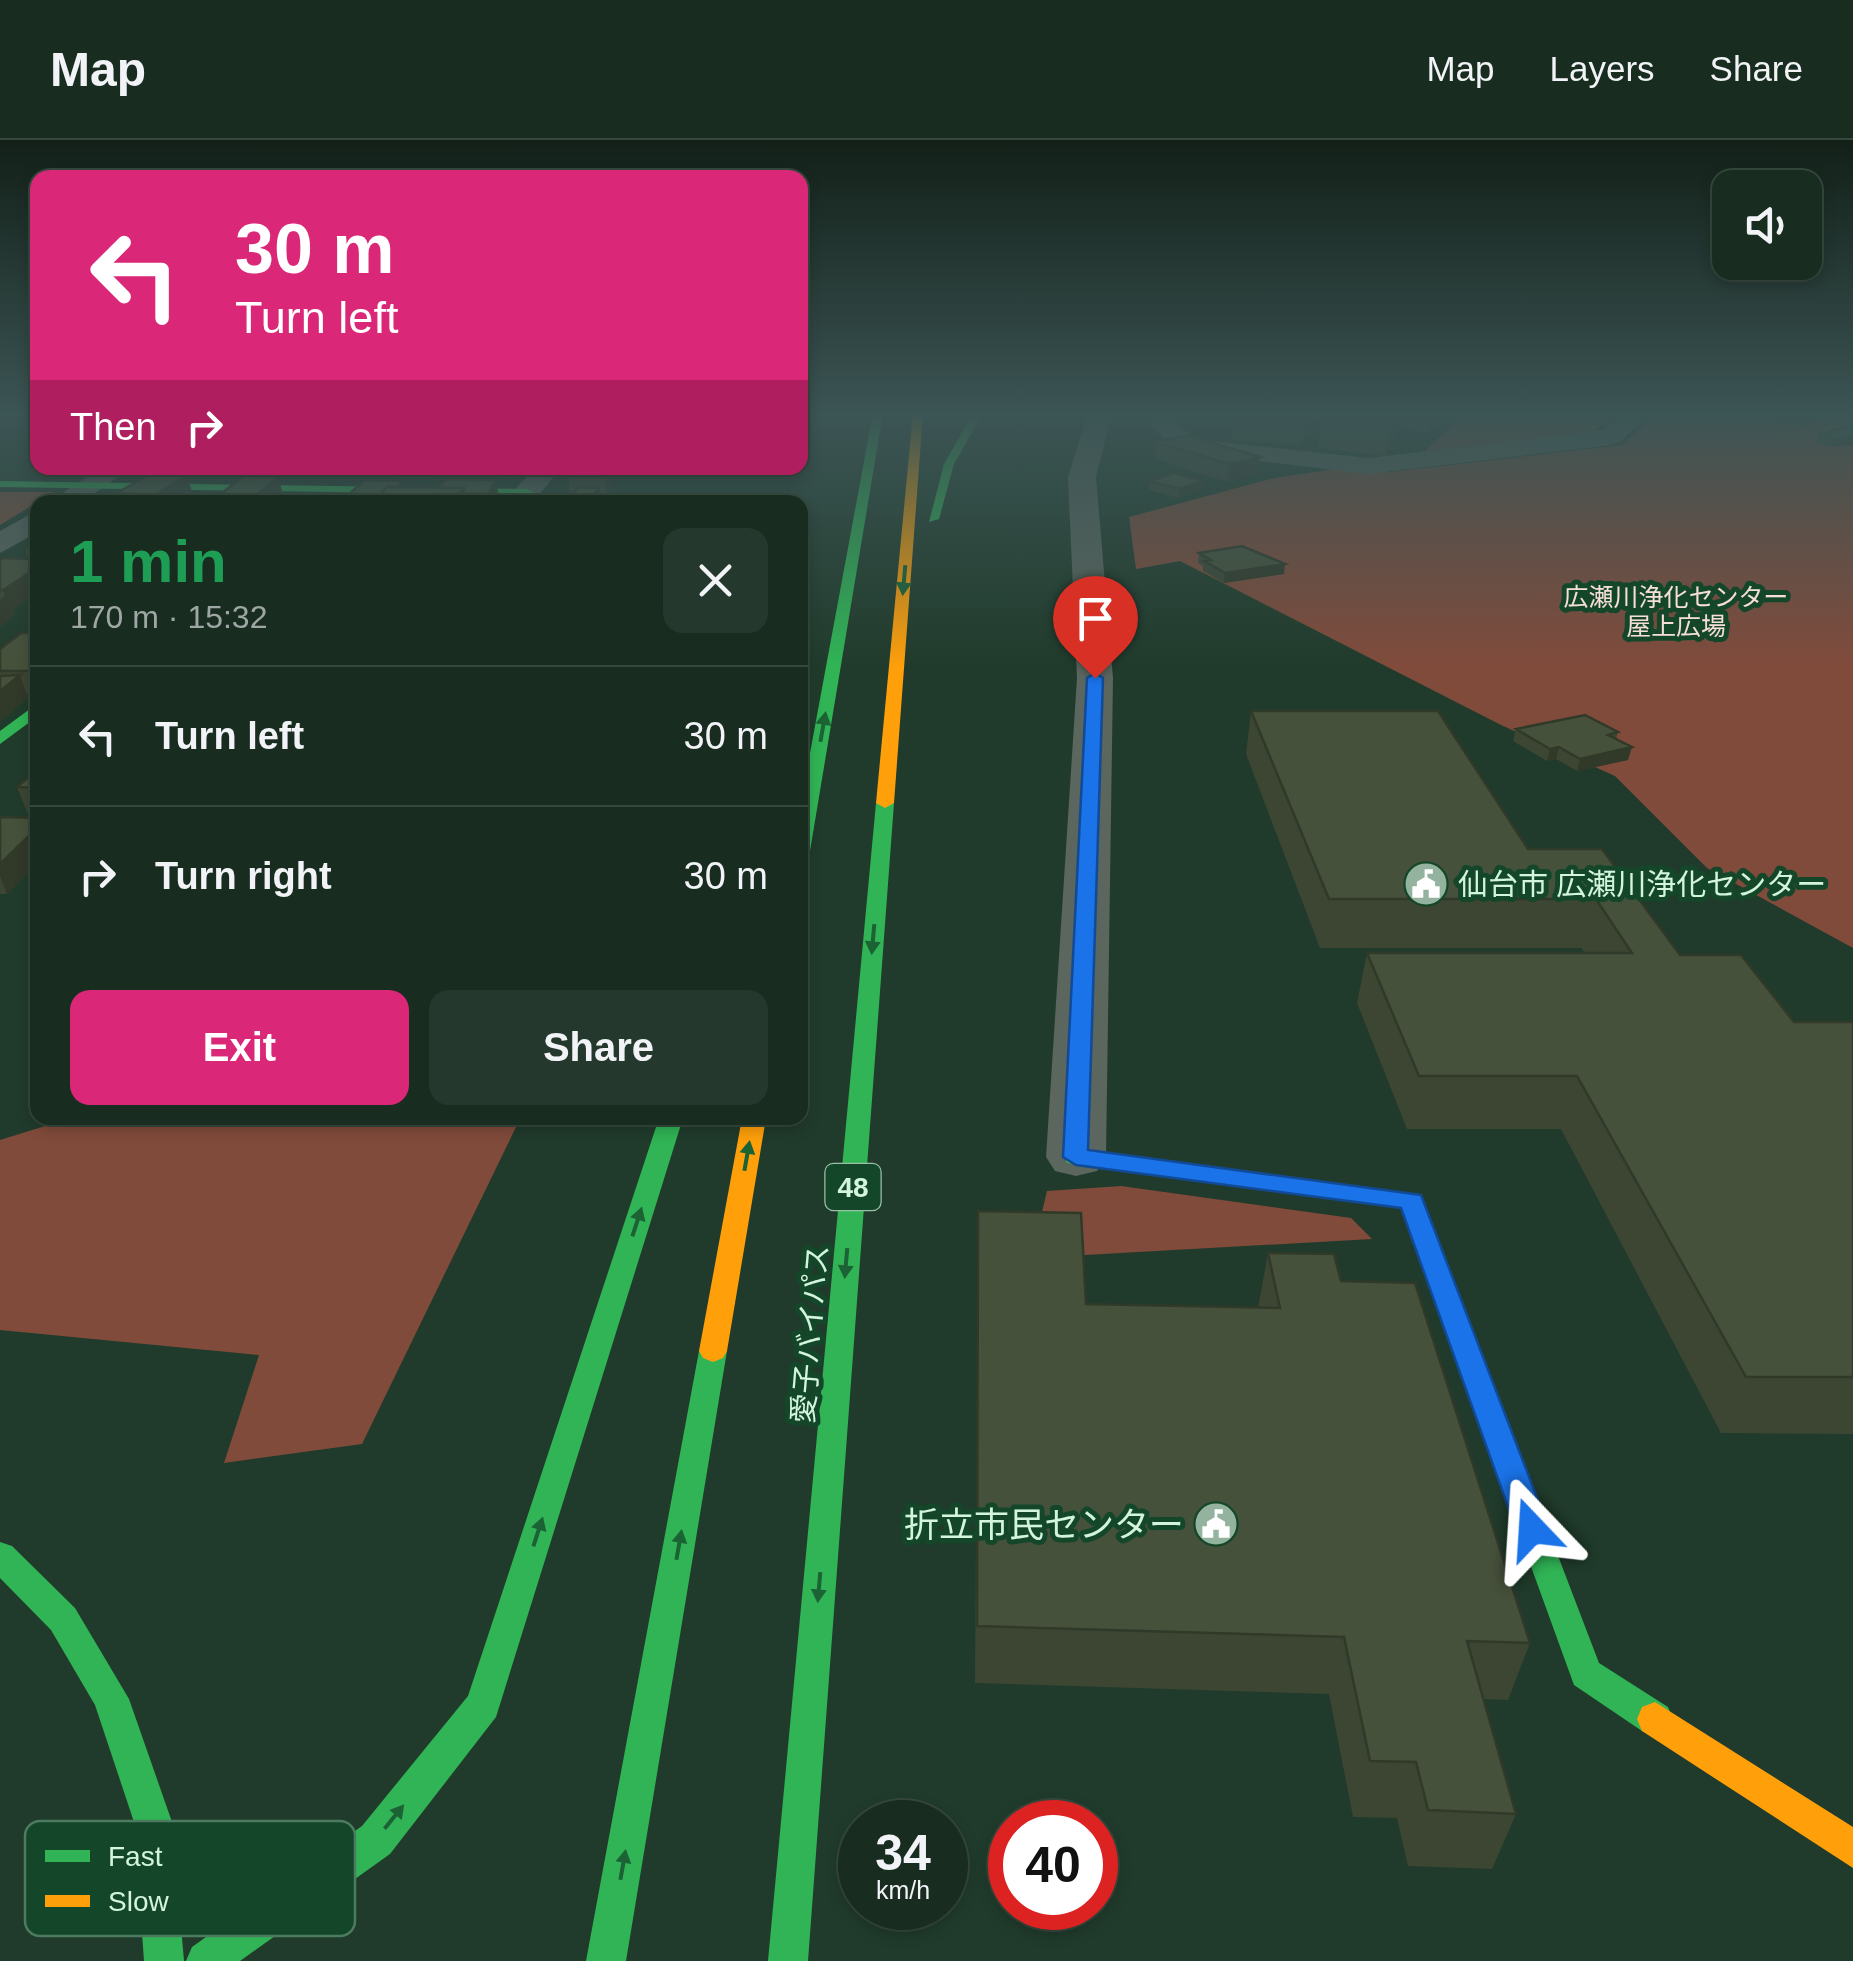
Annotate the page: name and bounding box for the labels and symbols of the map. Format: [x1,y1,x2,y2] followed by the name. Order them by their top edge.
[896,565,912,597] one-way arrow
[1053,576,1138,679] pin
[1563,583,1789,640] park label: 広瀬川浄化センター 屋上広場
[816,710,831,742] one-way arrow
[1403,861,1449,907] public building icon: 仙台市 広瀬川浄化センター
[1458,868,1826,901] place label: 仙台市 広瀬川浄化センター
[865,923,881,955] one-way arrow
[740,1140,756,1171] one-way arrow
[826,1164,880,1210] road number: 48
[630,1207,645,1237] one-way arrow
[786,1243,834,1425] street label: 愛子バイパス
[838,1247,854,1279] one-way arrow
[1480,1477,1584,1581] position arrow
[1193,1501,1239,1547] public building icon: 折立市民センター
[904,1505,1184,1544] place label: 折立市民センター
[531,1517,546,1547] one-way arrow
[672,1529,687,1560] one-way arrow
[811,1571,827,1603] one-way arrow
[988,1800,1118,1930] speed limit sign: 40
[383,1805,404,1830] one-way arrow
[25,1821,355,1936] legend
[108,1841,163,1872] text: Fast
[616,1849,631,1880] one-way arrow
[108,1886,169,1917] text: Slow

